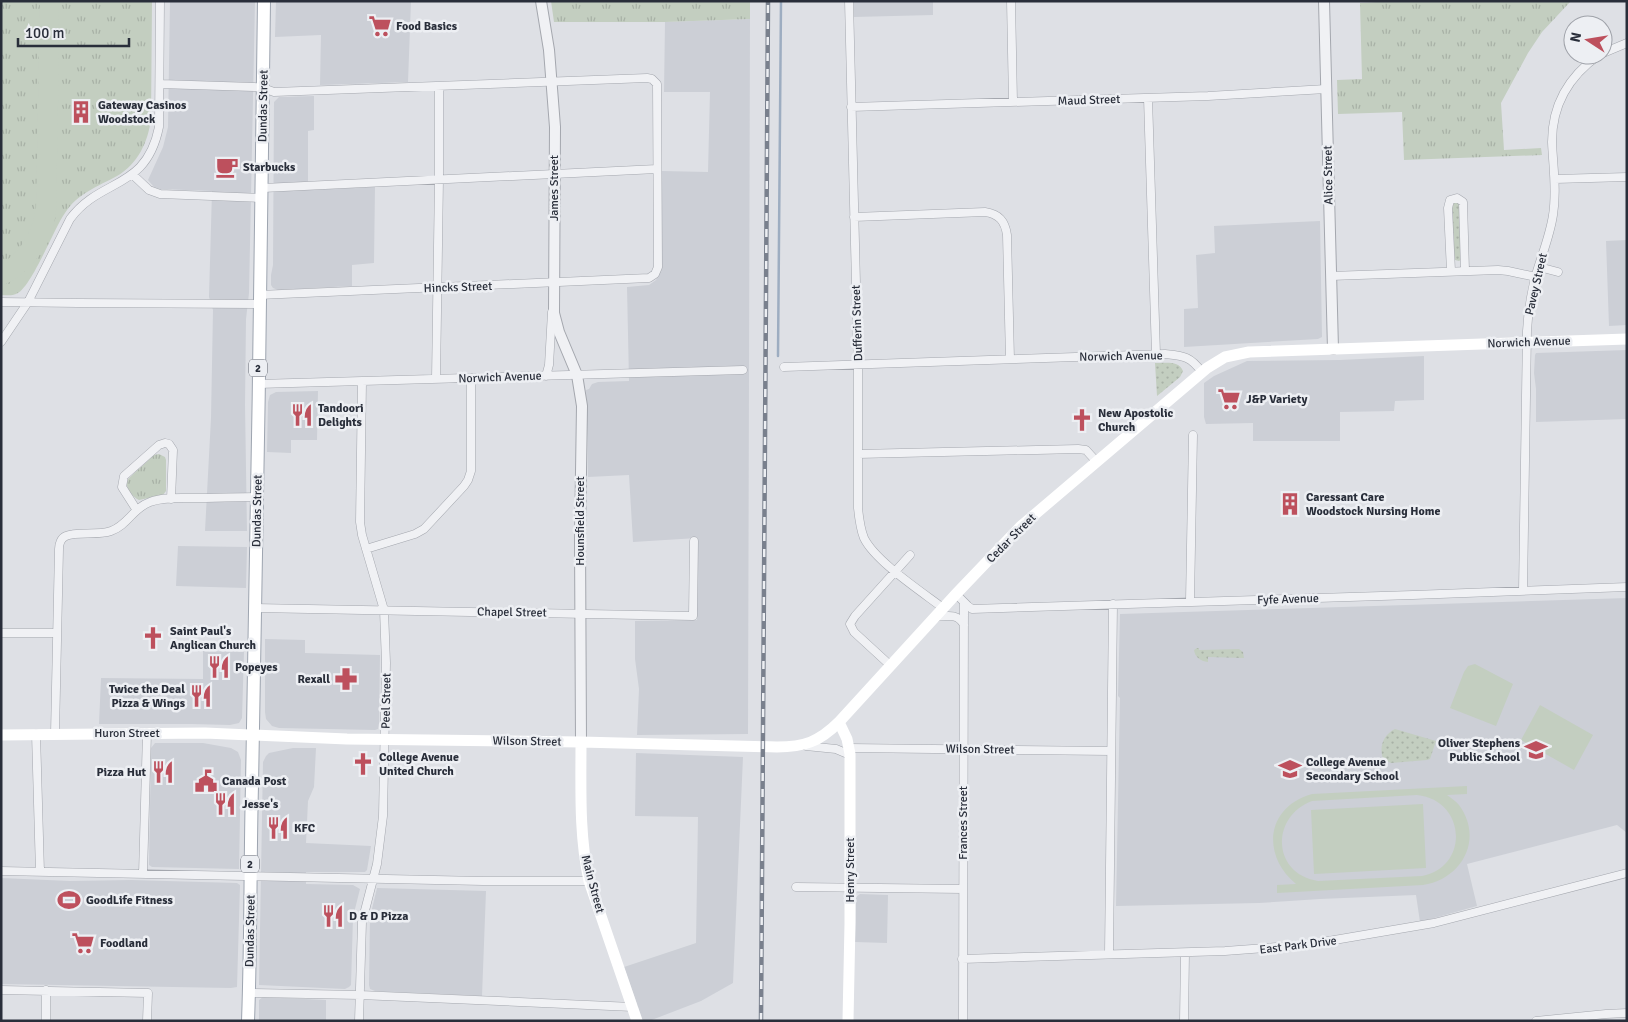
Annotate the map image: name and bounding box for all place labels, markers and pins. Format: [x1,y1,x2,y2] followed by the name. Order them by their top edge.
[367,13,393,39] supermarket icon: Food Basics
[396,19,458,34] place label: Food Basics
[98,98,187,127] place label: Gateway Casinos Woodstock
[68,99,94,125] building icon: Gateway Casinos Woodstock
[214,154,240,180] cafe icon: Starbucks
[243,160,296,175] place label: Starbucks
[1216,386,1242,412] supermarket icon: J&P Variety
[1246,392,1307,407] place label: J&P Variety
[318,401,364,430] place label: Tandoori Delights
[289,402,315,428] restaurant icon: Tandoori Delights
[1098,406,1173,435] place label: New Apostolic Church
[1069,407,1095,433] church icon: New Apostolic Church
[1306,490,1440,519] place label: Caressant Care Woodstock Nursing Home
[1277,491,1303,517] building icon: Caressant Care Woodstock Nursing Home
[170,624,257,653] place label: Saint Paul's Anglican Church
[140,625,166,651] church icon: Saint Paul's Anglican Church
[206,654,232,680] restaurant icon: Popeyes
[235,660,278,675] place label: Popeyes
[333,666,359,692] pharmacy icon: Rexall
[298,672,330,687] place label: Rexall
[109,682,186,711] place label: Twice the Deal Pizza & Wings
[188,683,214,709] restaurant icon: Twice the Deal Pizza & Wings
[1438,736,1521,765] place label: Oliver Stephens Public School
[1523,737,1549,763] school or university icon: Oliver Stephens Public School
[379,750,459,779] place label: College Avenue United Church
[350,751,376,777] church icon: College Avenue United Church
[1306,755,1399,784] place label: College Avenue Secondary School
[1277,756,1303,782] school or university icon: College Avenue Secondary School
[150,759,176,785] restaurant icon: Pizza Hut
[96,765,146,780] place label: Pizza Hut
[193,768,219,794] public building icon: Canada Post
[222,774,287,789] place label: Canada Post
[212,791,238,817] restaurant icon: Jesse's
[242,797,279,812] place label: Jesse's
[265,815,291,841] restaurant icon: KFC
[294,821,316,836] place label: KFC
[56,887,82,913] sports icon: GoodLife Fitness
[86,893,174,908] place label: GoodLife Fitness
[320,903,346,929] restaurant icon: D & D Pizza
[349,909,408,924] place label: D & D Pizza
[70,930,96,956] supermarket icon: Foodland
[100,936,149,951] place label: Foodland

